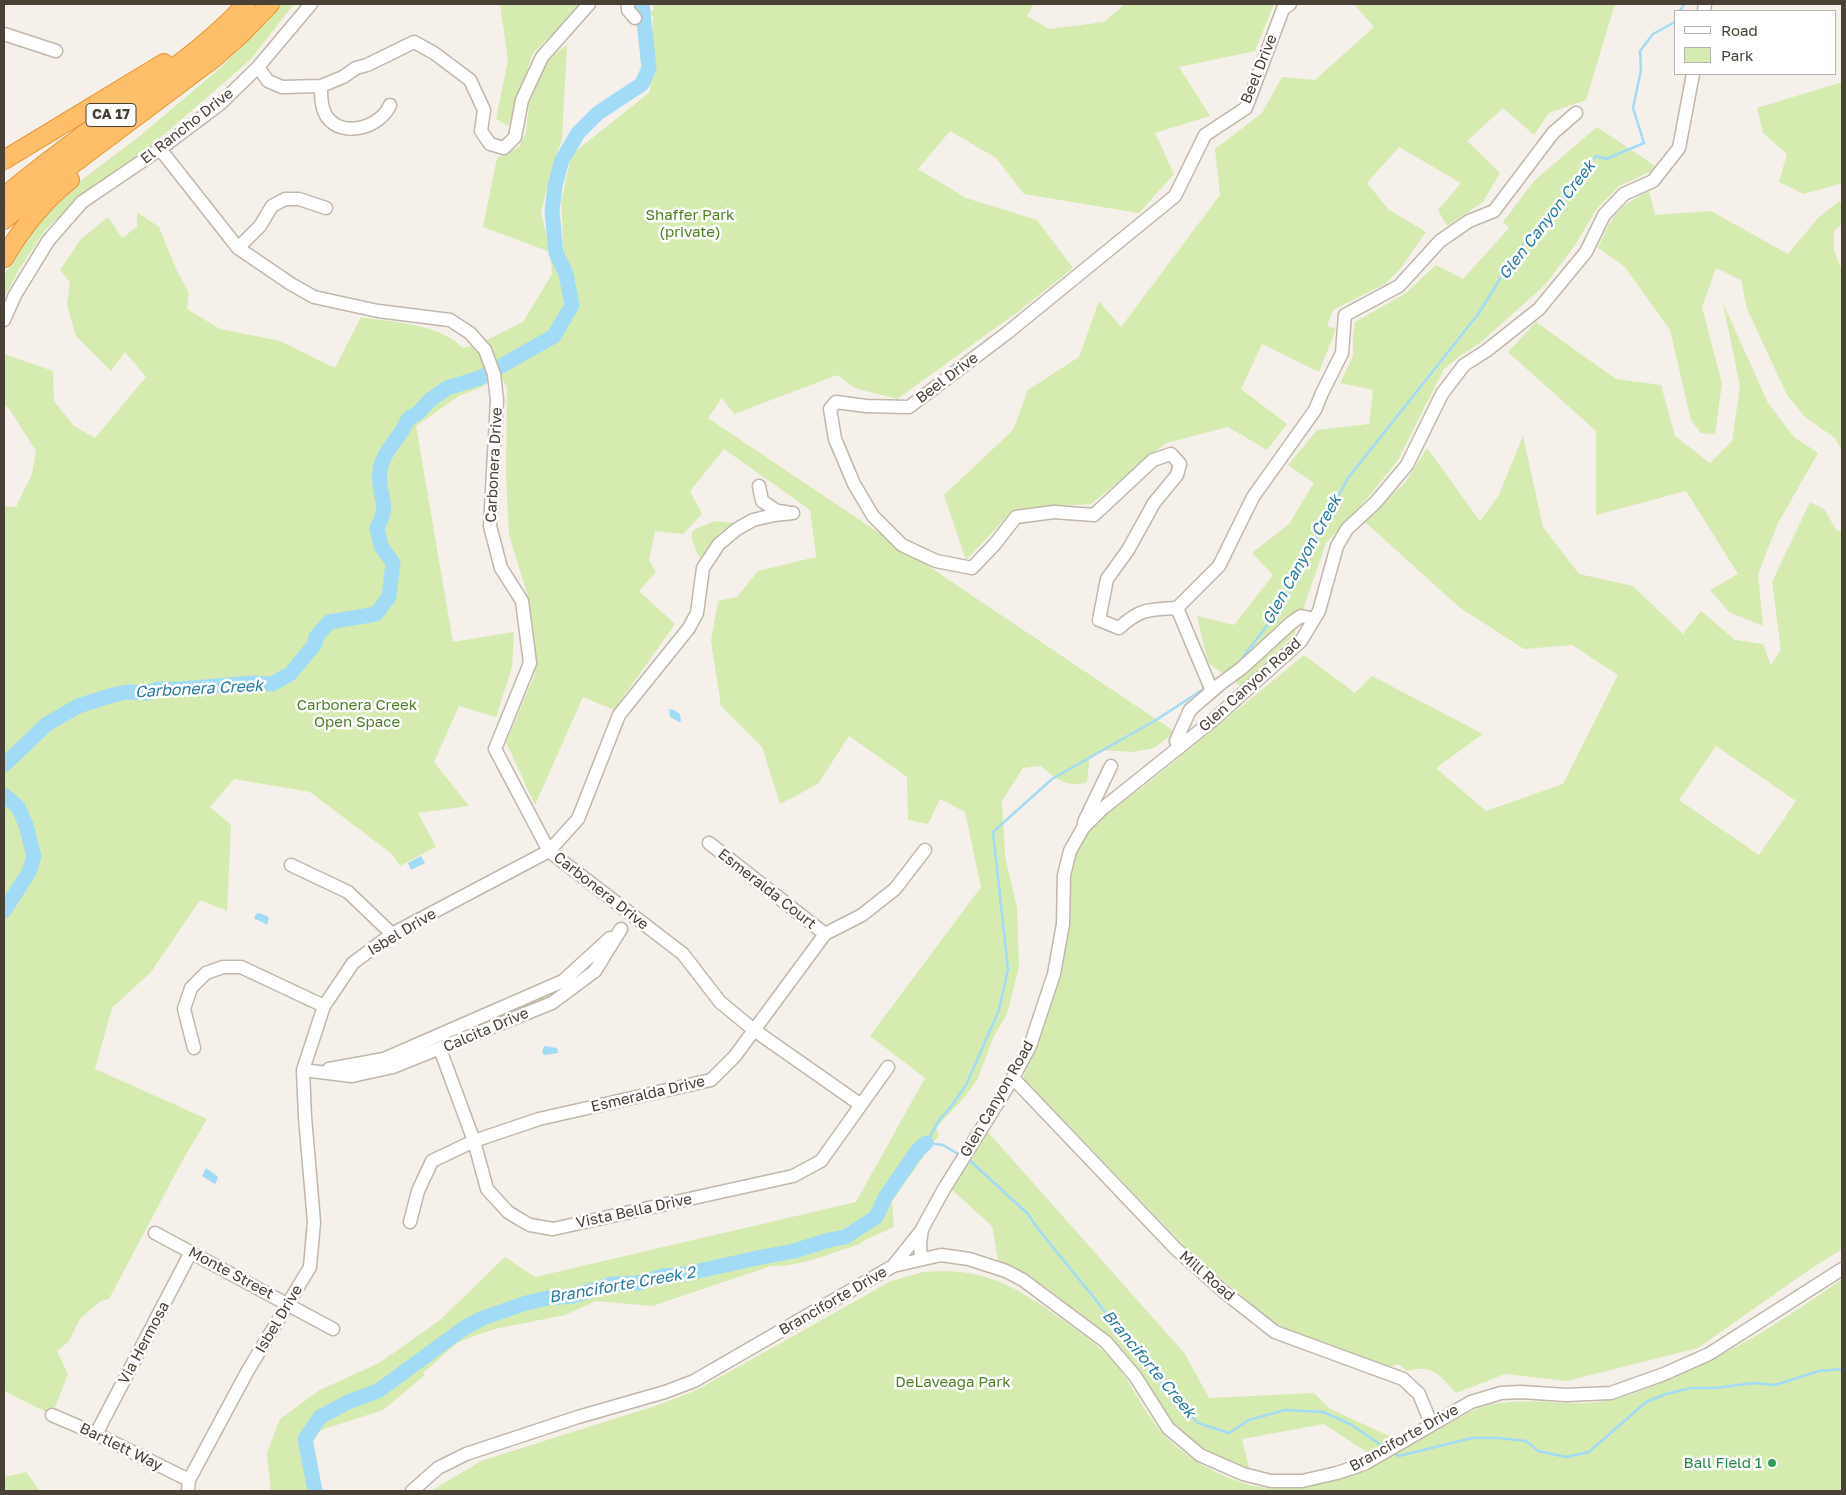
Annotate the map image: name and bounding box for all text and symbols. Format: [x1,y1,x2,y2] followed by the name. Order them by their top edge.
[1674,10,1836,75] legend
[1721,21,1758,39] text: Road
[1237,32,1281,106] street label: Beel Drive
[1721,46,1753,64] text: Park
[137,84,237,168] street label: El Rancho Drive
[86,104,136,126] road number: CA 17
[1495,157,1599,283] water label: Glen Canyon Creek
[645,206,735,241] park label: Shaffer Park (private)
[912,349,982,407] street label: Beel Drive
[482,407,506,523] street label: Carbonera Drive
[1258,492,1346,628] water label: Glen Canyon Creek
[1195,634,1305,736] street label: Glen Canyon Road
[134,676,264,702] water label: Carbonera Creek
[297,696,417,731] park label: Carbonera Creek Open Space
[714,845,820,933] street label: Esmeralda Court
[550,848,652,934] street label: Carbonera Drive
[365,905,439,959] street label: Isbel Drive
[441,1004,531,1056] street label: Calcita Drive
[956,1038,1038,1160] street label: Glen Canyon Road
[589,1072,707,1116] street label: Esmeralda Drive
[574,1190,694,1232] street label: Vista Bella Drive
[185,1243,277,1303] street label: Monte Street
[1176,1247,1238,1305] street label: Mill Road
[547,1263,697,1307] water label: Branciforte Creek 2
[776,1263,890,1339] street label: Branciforte Drive
[252,1282,306,1356] street label: Isbel Drive
[115,1299,173,1387] street label: Via Hermosa
[1098,1306,1200,1422] water label: Branciforte Creek
[895,1373,1011,1391] park label: DeLaveaga Park
[1346,1401,1462,1475] street label: Branciforte Drive
[77,1419,165,1475] street label: Bartlett Way
[1684,1454,1762,1472] place label: Ball Field 1
[1766,1457,1778,1469] marker: Ball Field 1

